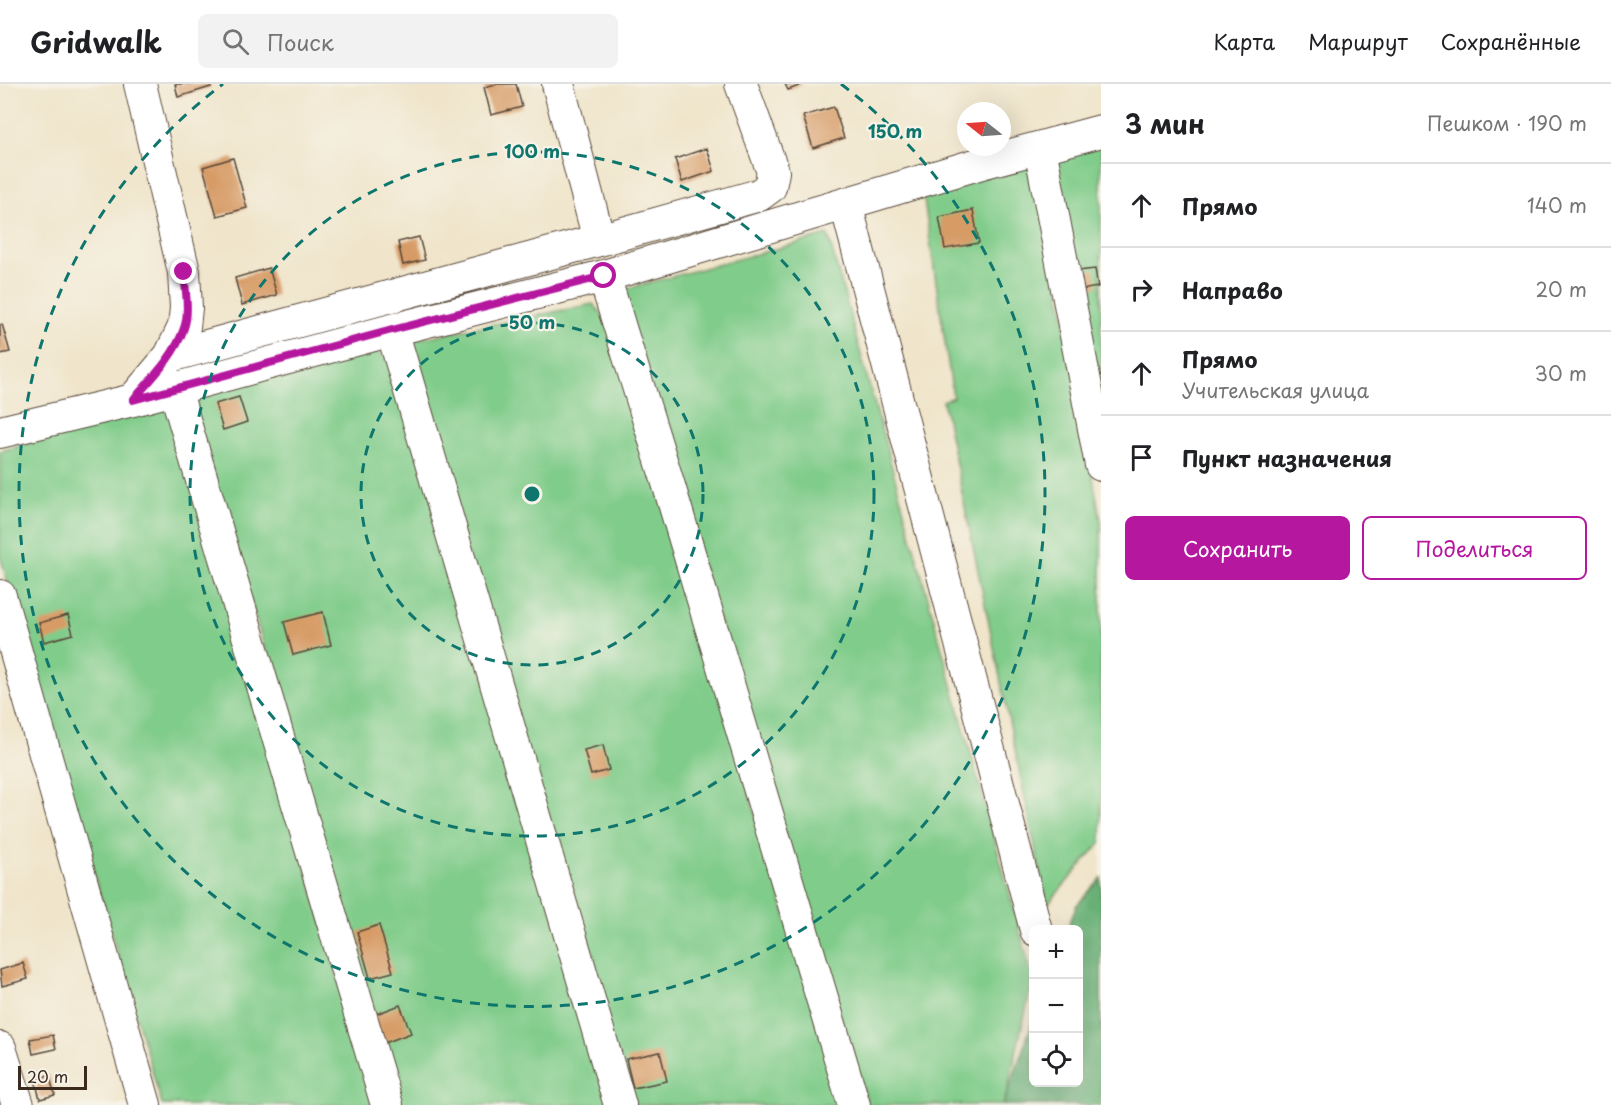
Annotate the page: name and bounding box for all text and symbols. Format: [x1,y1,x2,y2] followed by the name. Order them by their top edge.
[198,14,618,68] search box
[30,20,162,63] text: Gridwalk
[219,25,252,58] icon: search
[267,25,334,58] text: Поиск
[1214,25,1275,57] text: Карта
[1308,25,1408,57] text: Маршрут
[1441,25,1581,57] text: Сохранённые
[957,102,1011,156] north arrow
[1125,104,1205,143] text: 3 мин
[1427,108,1587,138] text: Пешком · 190 m
[868,117,922,144] text: 150 m
[504,137,560,164] text: 100 m
[1125,189,1158,222] icon: ahead
[1182,189,1257,222] text: Прямо
[1527,190,1587,220] text: 140 m
[170,258,196,284] route end
[590,262,616,288] route start
[1125,273,1158,306] icon: right
[1182,273,1283,306] text: Направо
[1535,274,1587,304] text: 20 m
[509,308,555,335] text: 50 m
[1182,342,1257,375] text: Прямо
[1125,357,1158,390] icon: ahead
[1534,358,1587,388] text: 30 m
[1182,375,1369,405] text: Учительская улица
[1125,441,1158,474] icon: arrive
[1182,441,1392,474] text: Пункт назначения
[522,484,542,504] centre of rings
[1125,516,1350,580] button: Сохранить
[1362,516,1587,580] button: Поделиться
[1029,925,1083,1087] map controls
[1029,925,1083,979] button: +
[1029,979,1083,1033] button: −
[1029,1033,1083,1087] button: locate
[18,1063,87,1090] scale bar
[27,1064,68,1088] text: 20 m

